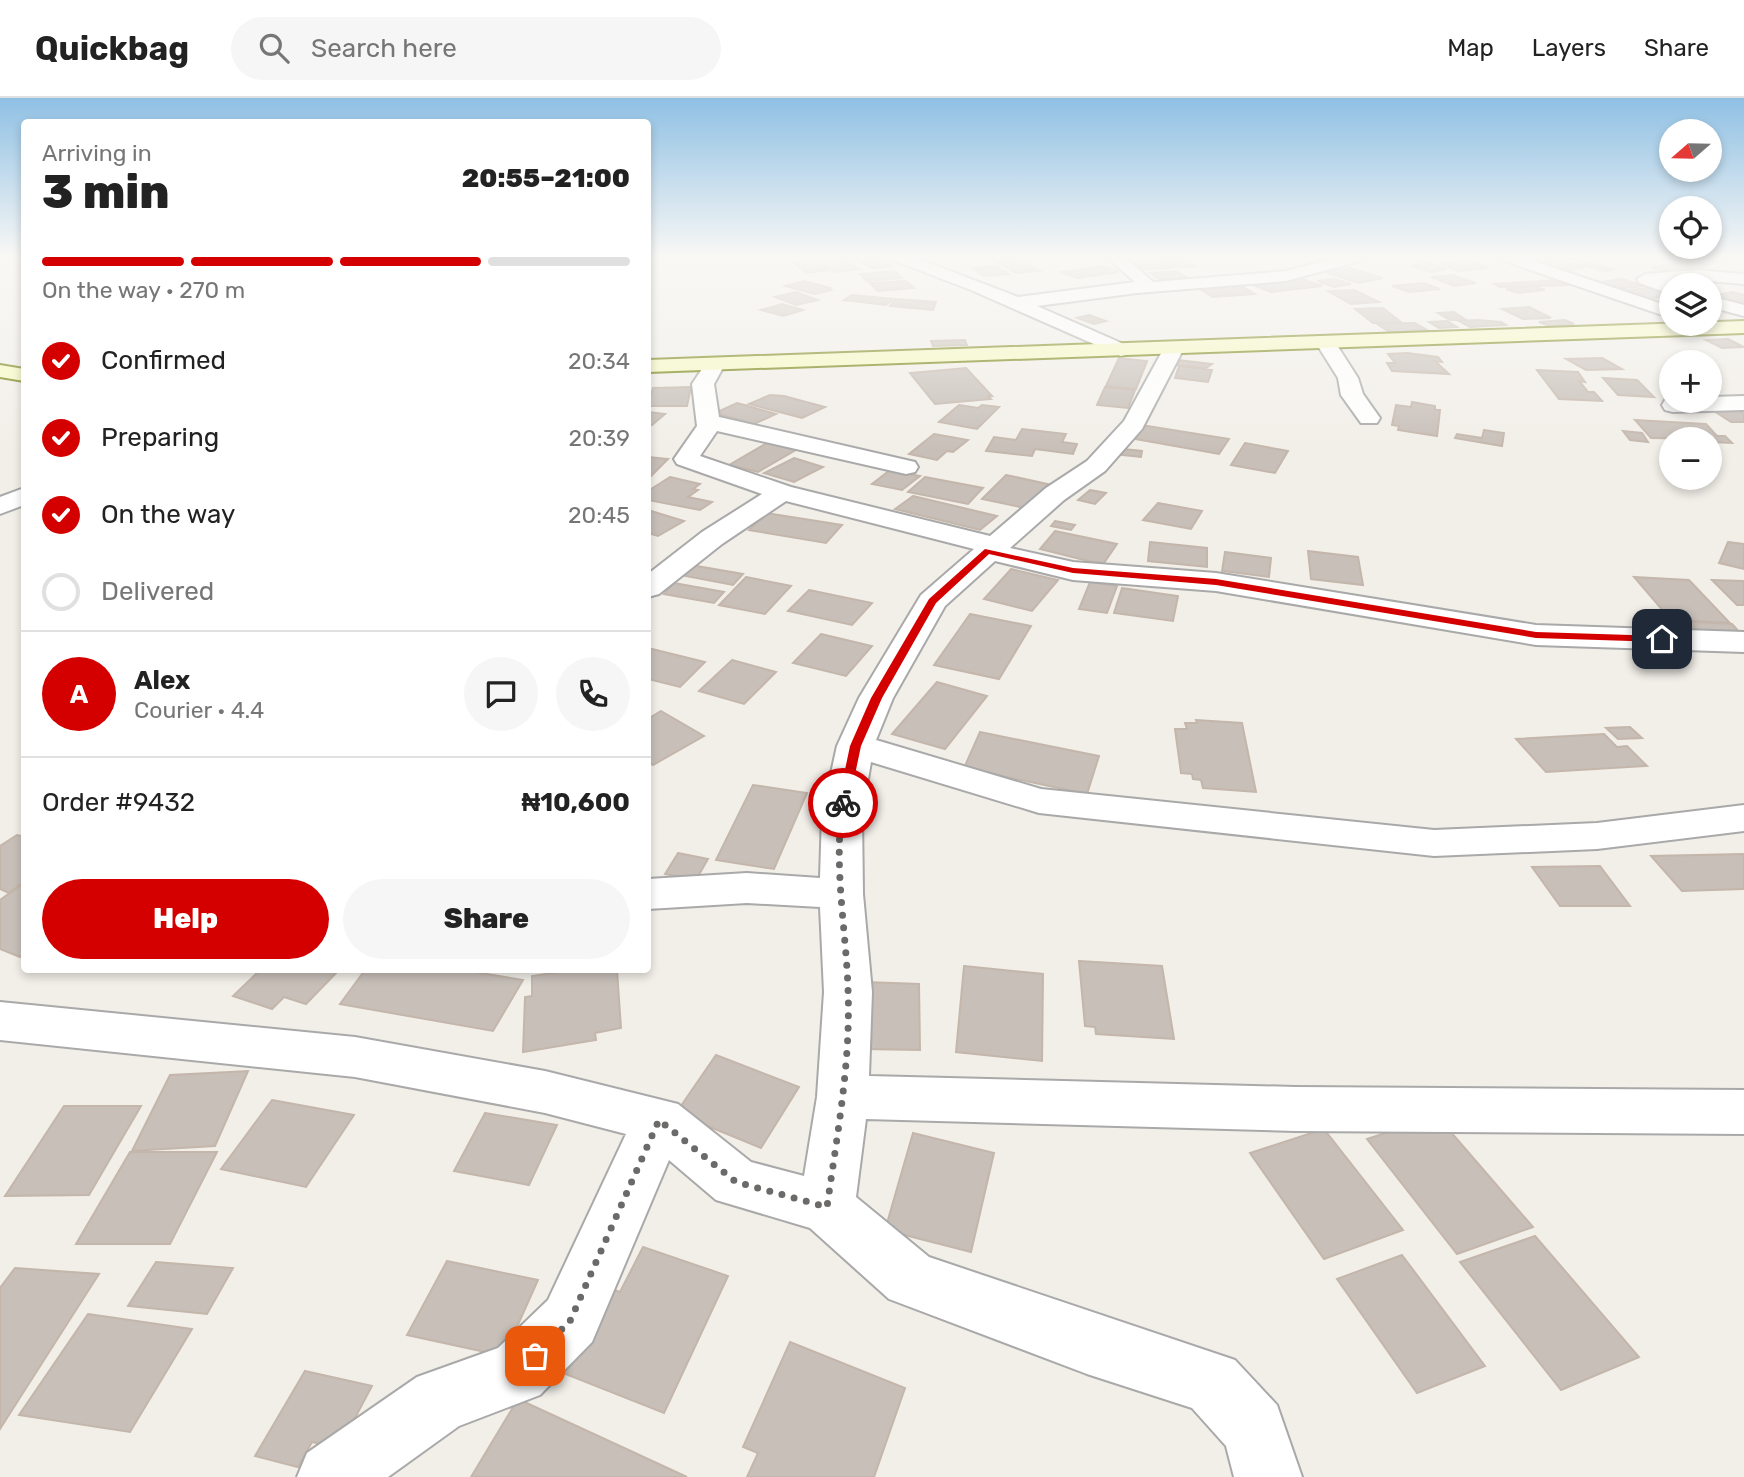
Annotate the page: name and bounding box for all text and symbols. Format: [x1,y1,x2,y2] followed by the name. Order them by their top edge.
[231,17,721,80] search box
[35,29,189,68] text: Quickbag
[255,29,293,67] icon: search
[311,33,457,64] text: Search here
[1447,34,1494,62] text: Map
[1532,34,1606,62] text: Layers
[1644,34,1709,62] text: Share
[1659,119,1722,182] north arrow
[1659,119,1722,490] map controls
[42,139,152,167] text: Arriving in
[462,163,630,194] text: 20:55–21:00
[42,165,170,220] text: 3 min
[1659,196,1722,259] button: locate
[1659,273,1722,336] button: layers
[42,276,245,304] text: On the way · 270 m
[42,342,80,380] icon: check
[101,345,226,376] text: Confirmed
[568,347,630,375] text: 20:34
[1659,350,1722,413] button: +
[42,419,80,457] icon: check
[101,422,219,453] text: Preparing
[569,424,630,452] text: 20:39
[1659,427,1722,490] button: −
[42,496,80,534] icon: check
[101,499,235,530] text: On the way
[568,501,630,529] text: 20:45
[101,576,214,607] text: Delivered
[1632,609,1692,669] pin
[1643,620,1681,658] icon: home
[464,657,538,731] button: chat
[556,657,630,731] button: phone
[134,665,190,696] text: Alex
[70,679,88,710] text: A
[134,696,264,724] text: Courier · 4.4
[808,768,878,838] courier
[824,784,862,822] icon: bike
[42,787,195,818] text: Order #9432
[521,787,630,818] text: ₦10,600
[42,879,329,959] button: Help
[343,879,630,959] button: Share
[505,1326,565,1386] pin
[516,1337,554,1375] icon: bag

